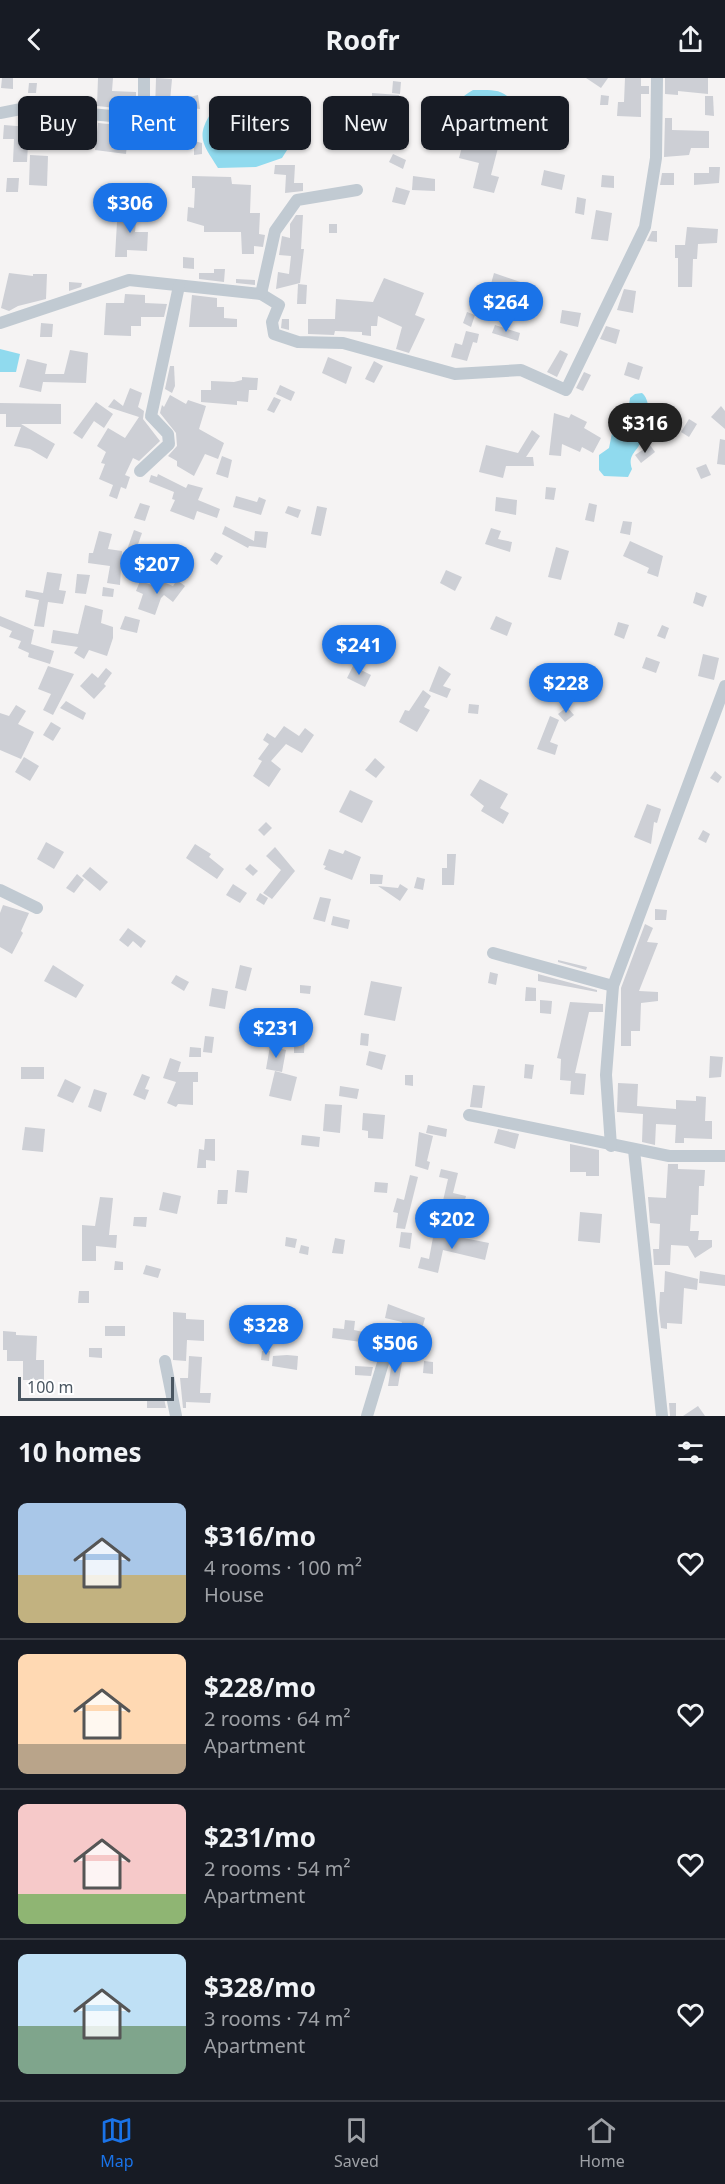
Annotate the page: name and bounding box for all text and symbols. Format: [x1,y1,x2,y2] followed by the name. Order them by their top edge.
[326,21,399,58] text: Roofr
[18,23,51,56] icon: back
[674,23,707,56] icon: share
[18,96,97,150] chip: Buy
[109,96,197,150] chip: Rent
[209,96,311,150] chip: Filters
[323,96,409,150] chip: New
[421,96,569,150] chip: Apartment
[94,183,166,234] pin: $306
[107,189,153,216] text: $306
[470,282,542,333] pin: $264
[483,288,529,315] text: $264
[609,403,681,454] pin: $316
[622,409,668,436] text: $316
[121,544,193,595] pin: $207
[134,550,180,577] text: $207
[323,625,395,676] pin: $241
[336,631,382,658] text: $241
[530,663,602,714] pin: $228
[543,669,589,696] text: $228
[240,1008,312,1059] pin: $231
[253,1014,299,1041] text: $231
[416,1199,488,1250] pin: $202
[429,1205,475,1232] text: $202
[230,1305,302,1356] pin: $328
[243,1311,289,1338] text: $328
[359,1323,431,1374] pin: $506
[372,1329,418,1356] text: $506
[18,1374,174,1402] scale bar
[27,1376,74,1398] text: 100 m
[18,1434,142,1470] text: 10 homes
[674,1436,707,1469] icon: filters
[204,1518,316,1554] text: $316/mo
[66,1527,138,1599] icon: home
[674,1547,707,1580] icon: heart
[204,1554,362,1581] text: 4 rooms · 100 m²
[204,1581,264,1608] text: House
[204,1669,316,1705] text: $228/mo
[66,1678,138,1750] icon: home
[674,1698,707,1731] icon: heart
[204,1705,351,1732] text: 2 rooms · 64 m²
[204,1732,305,1759] text: Apartment
[204,1819,316,1855] text: $231/mo
[66,1828,138,1900] icon: home
[674,1848,707,1881] icon: heart
[204,1855,351,1882] text: 2 rooms · 54 m²
[204,1882,305,1909] text: Apartment
[204,1969,316,2005] text: $328/mo
[66,1978,138,2050] icon: home
[674,1998,707,2031] icon: heart
[204,2005,351,2032] text: 3 rooms · 74 m²
[204,2032,305,2059] text: Apartment
[100,2114,134,2172] tab: Map
[334,2114,379,2172] tab: Saved
[579,2114,625,2172] tab: Home

